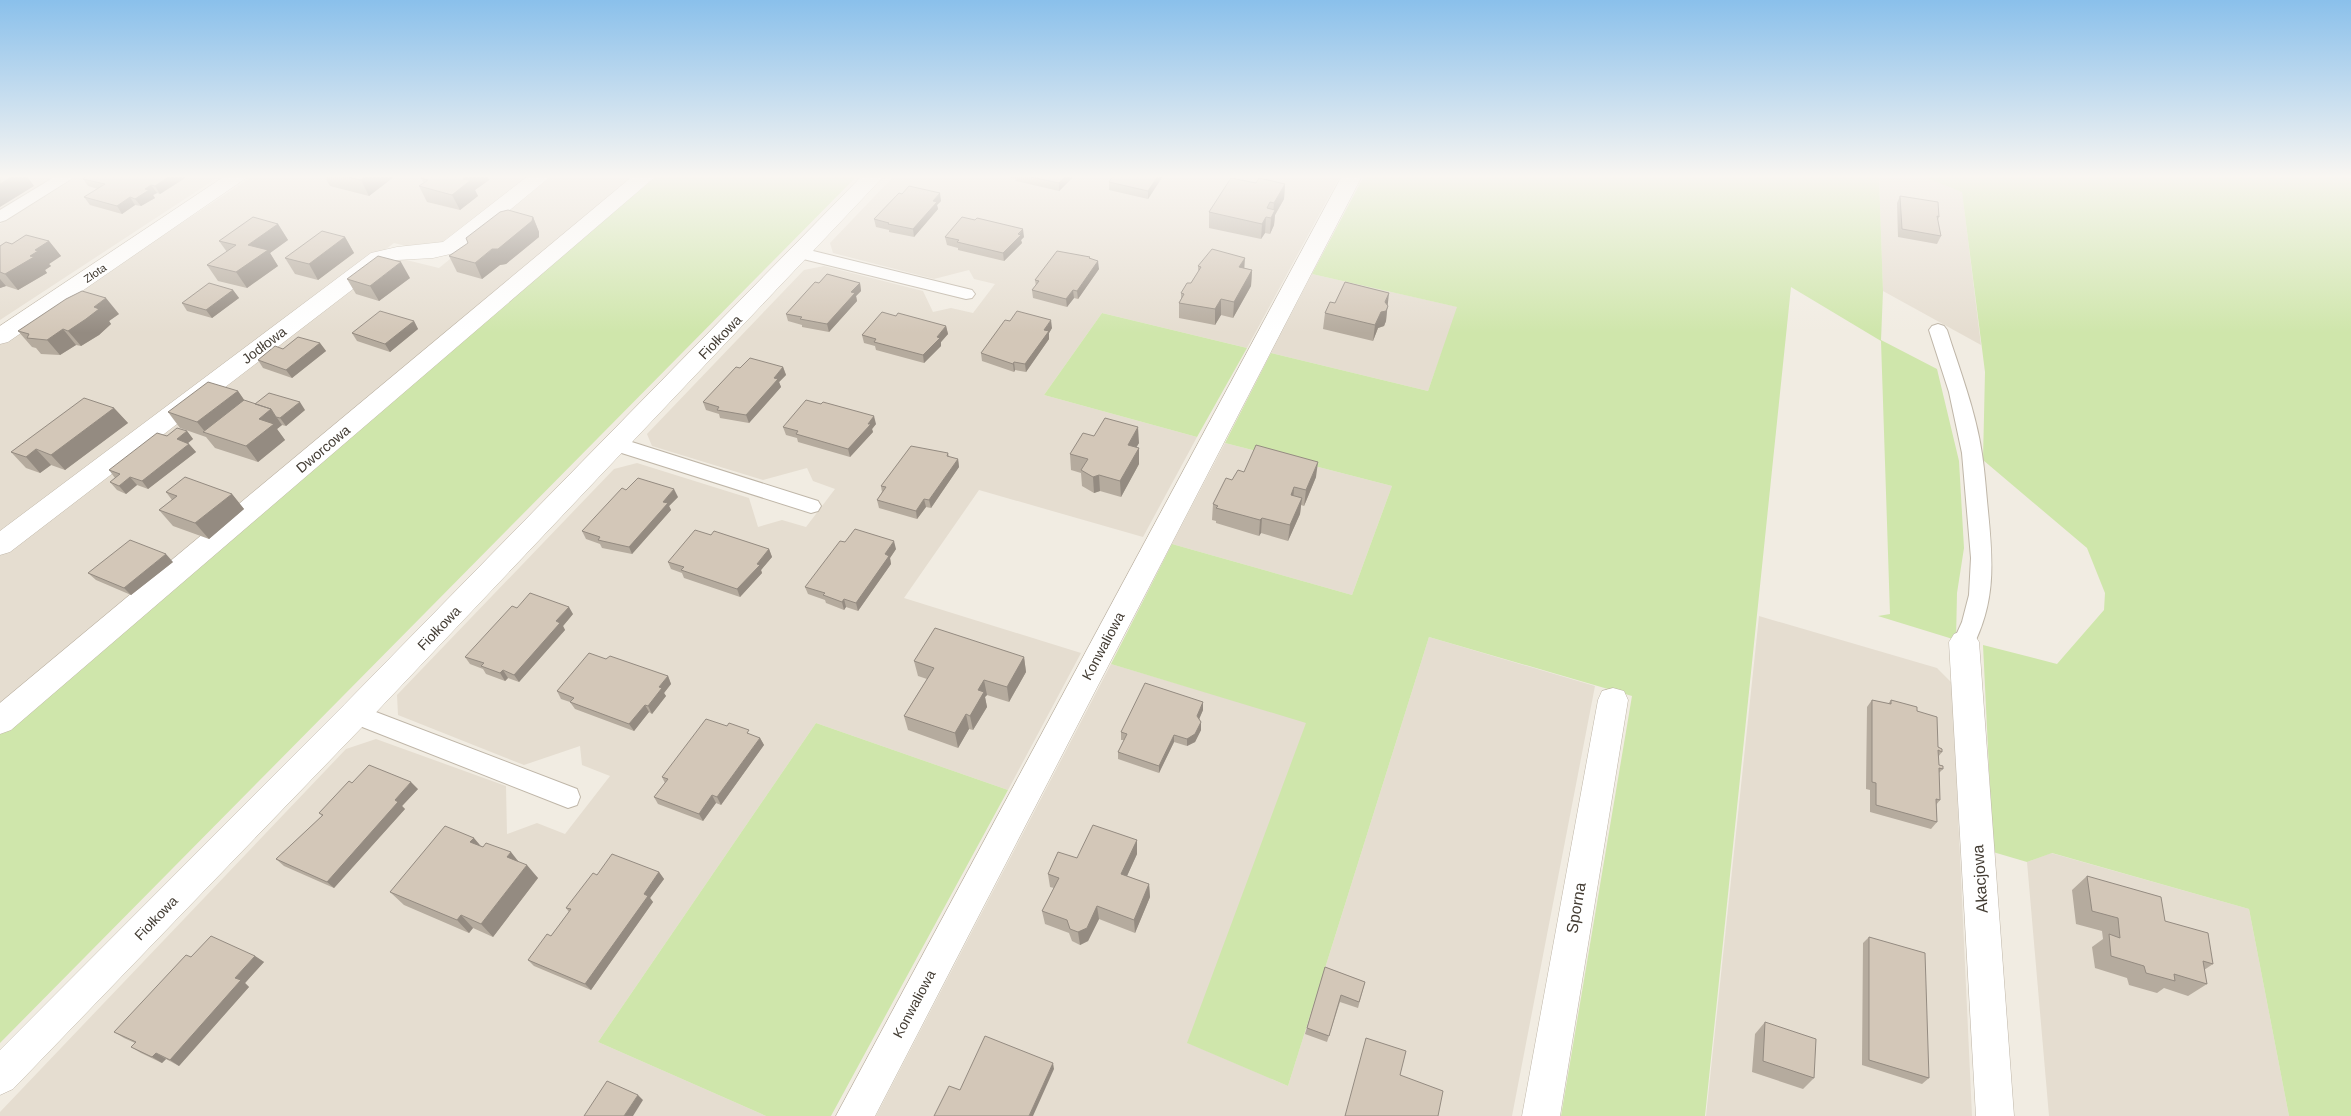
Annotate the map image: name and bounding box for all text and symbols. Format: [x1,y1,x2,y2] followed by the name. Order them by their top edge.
[82,261,109,285] street label: Złota
[695,311,745,362] street label: Fiołkowa
[239,323,289,367] street label: Jodłowa
[293,422,353,476] street label: Dworcowa
[414,602,464,653] street label: Fiołkowa
[1078,609,1128,683] street label: Konwaliowa
[1969,844,1991,914] street label: Akacjowa
[1563,881,1589,935] street label: Sporna
[131,892,181,943] street label: Fiołkowa
[889,967,939,1041] street label: Konwaliowa

